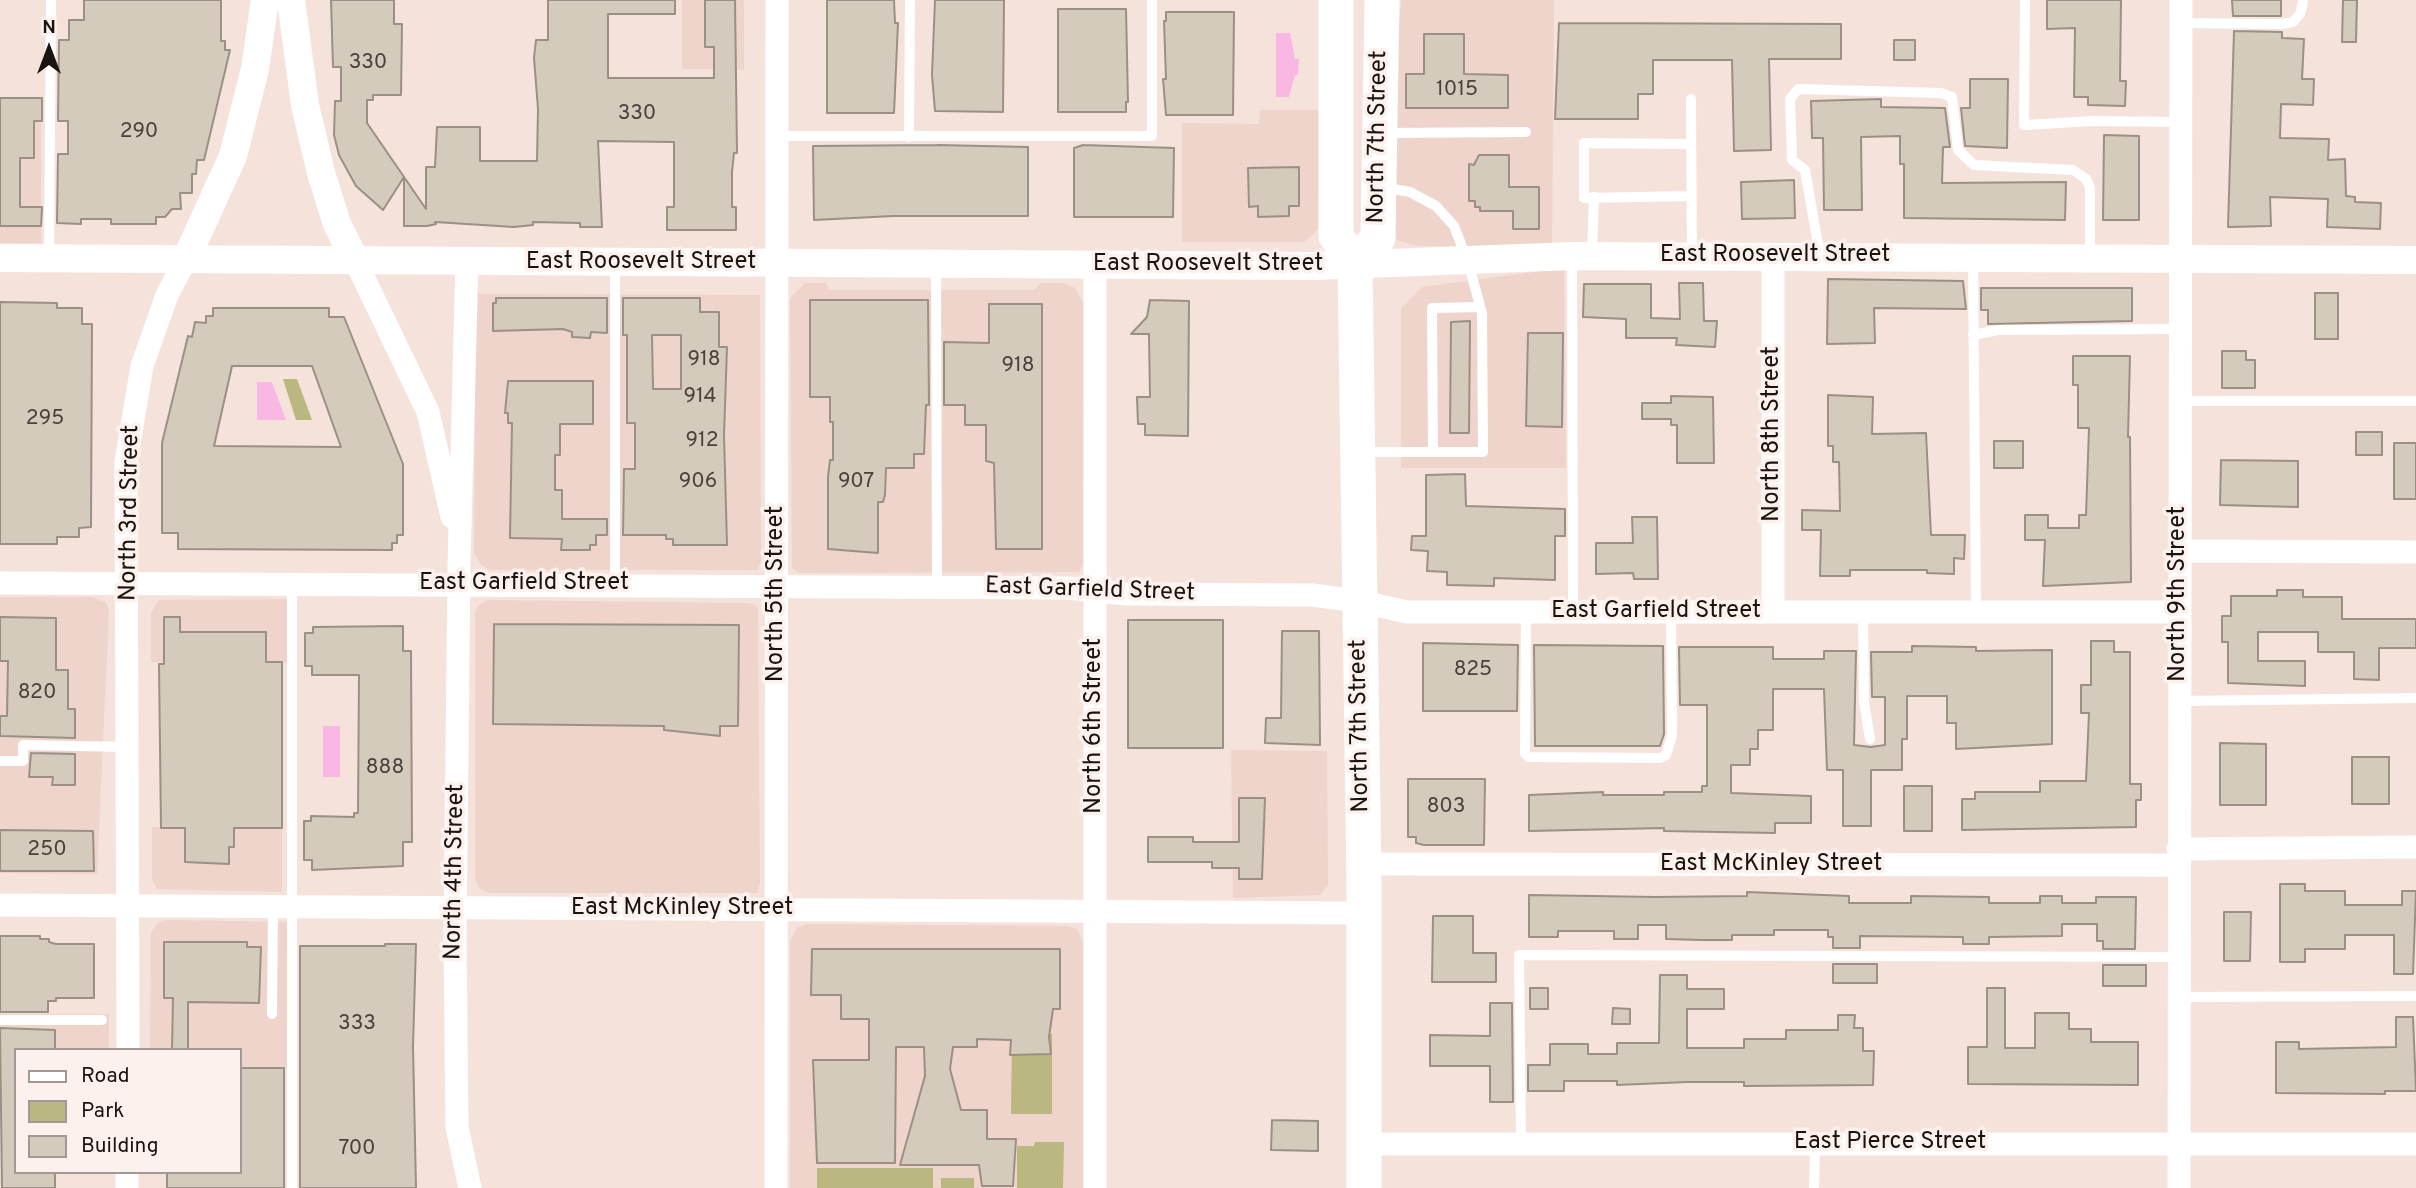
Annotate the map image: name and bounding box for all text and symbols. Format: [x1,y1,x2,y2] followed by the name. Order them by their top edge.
[14,14,84,84] north arrow
[42,16,56,40] text: N
[1363,50,1395,224] street label: North 7th Street
[349,51,387,77] house number: 330
[1436,78,1478,104] house number: 1015
[618,102,656,128] house number: 330
[120,120,158,146] house number: 290
[1660,242,1890,270] street label: East Roosevelt Street
[526,249,756,277] street label: East Roosevelt Street
[1093,251,1323,279] street label: East Roosevelt Street
[1759,346,1787,522] street label: North 8th Street
[687,348,721,374] house number: 918
[1001,354,1035,380] house number: 918
[684,385,716,411] house number: 914
[26,407,64,433] house number: 295
[115,425,147,601] street label: North 3rd Street
[685,429,719,455] house number: 912
[679,470,717,496] house number: 906
[838,470,874,496] house number: 907
[763,506,791,682] street label: North 5th Street
[2165,506,2193,682] street label: North 9th Street
[419,570,629,598] street label: East Garfield Street
[985,573,1195,609] street label: East Garfield Street
[1551,598,1761,626] street label: East Garfield Street
[1081,638,1109,814] street label: North 6th Street
[1345,639,1377,813] street label: North 7th Street
[1454,658,1492,684] house number: 825
[18,681,56,707] house number: 820
[366,756,404,782] house number: 888
[440,784,472,960] street label: North 4th Street
[1427,795,1465,821] house number: 803
[27,838,67,864] house number: 250
[1660,851,1882,879] street label: East McKinley Street
[571,895,793,923] street label: East McKinley Street
[338,1012,376,1038] house number: 333
[14,1048,242,1174] legend
[81,1063,130,1090] text: Road
[81,1098,124,1125] text: Park
[1794,1129,1986,1157] street label: East Pierce Street
[81,1133,159,1160] text: Building
[338,1137,376,1163] house number: 700

